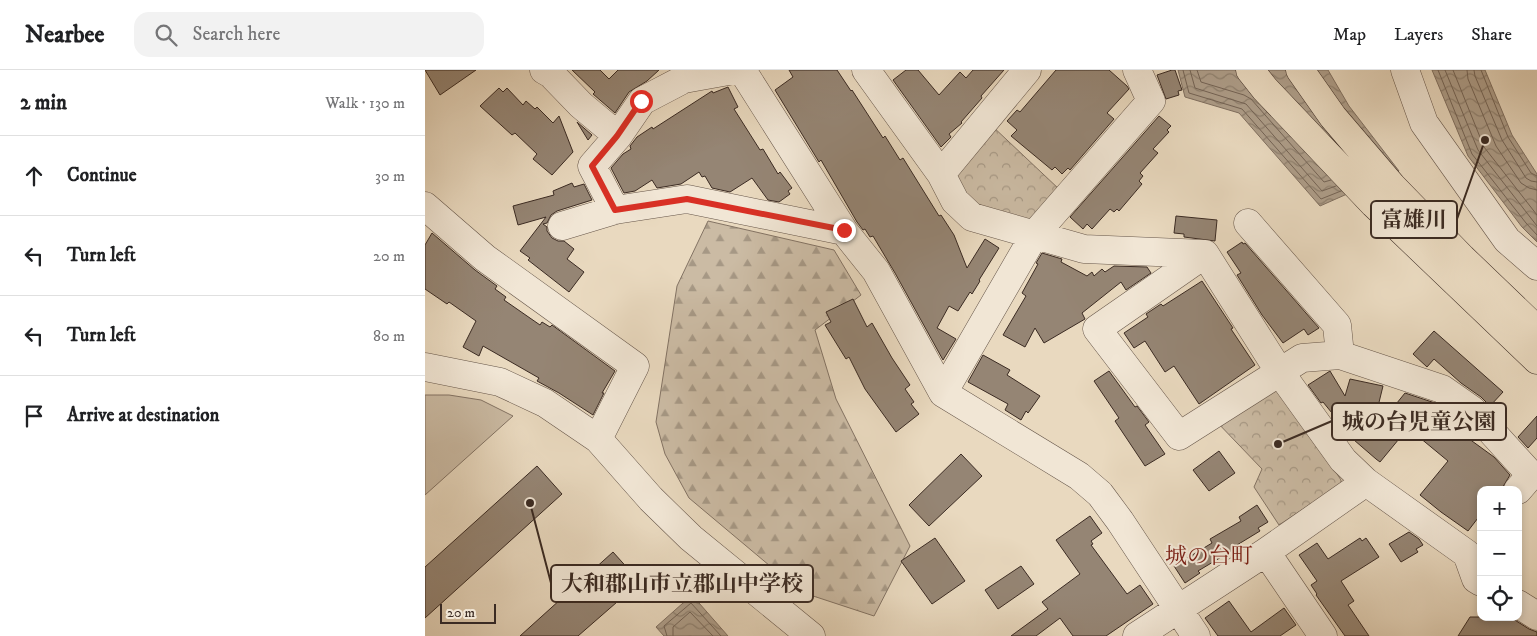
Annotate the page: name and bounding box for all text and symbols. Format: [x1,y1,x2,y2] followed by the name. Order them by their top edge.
[134,12,484,57] search box
[25,20,104,50] text: Nearbee
[152,21,180,49] icon: search
[192,23,280,46] text: Search here
[1333,24,1366,46] text: Map
[1394,24,1443,46] text: Layers
[1471,24,1512,46] text: Share
[20,90,67,116] text: 2 min
[630,90,653,113] route start
[325,93,405,113] text: Walk · 130 m
[20,162,48,190] icon: ahead
[67,164,137,187] text: Continue
[375,166,405,186] text: 30 m
[1371,201,1457,238] callout: 富雄川
[1381,207,1447,234] text: 富雄川
[833,219,856,242] route end
[20,242,48,270] icon: left
[67,244,136,267] text: Turn left
[373,246,405,266] text: 20 m
[20,322,48,350] icon: left
[67,324,136,347] text: Turn left
[373,326,405,346] text: 80 m
[20,402,48,430] icon: arrive
[1332,403,1506,440] callout: 城の台児童公園
[67,404,219,427] text: Arrive at destination
[1342,409,1496,436] text: 城の台児童公園
[1477,486,1522,621] map controls
[1477,486,1522,531] button: +
[1477,531,1522,576] button: −
[1165,543,1253,570] district label: 城の台町
[551,565,813,602] callout: 大和郡山市立郡山中学校
[561,571,803,598] text: 大和郡山市立郡山中学校
[1477,576,1522,621] button: locate
[440,601,496,624] scale bar
[447,604,475,622] text: 20 m

